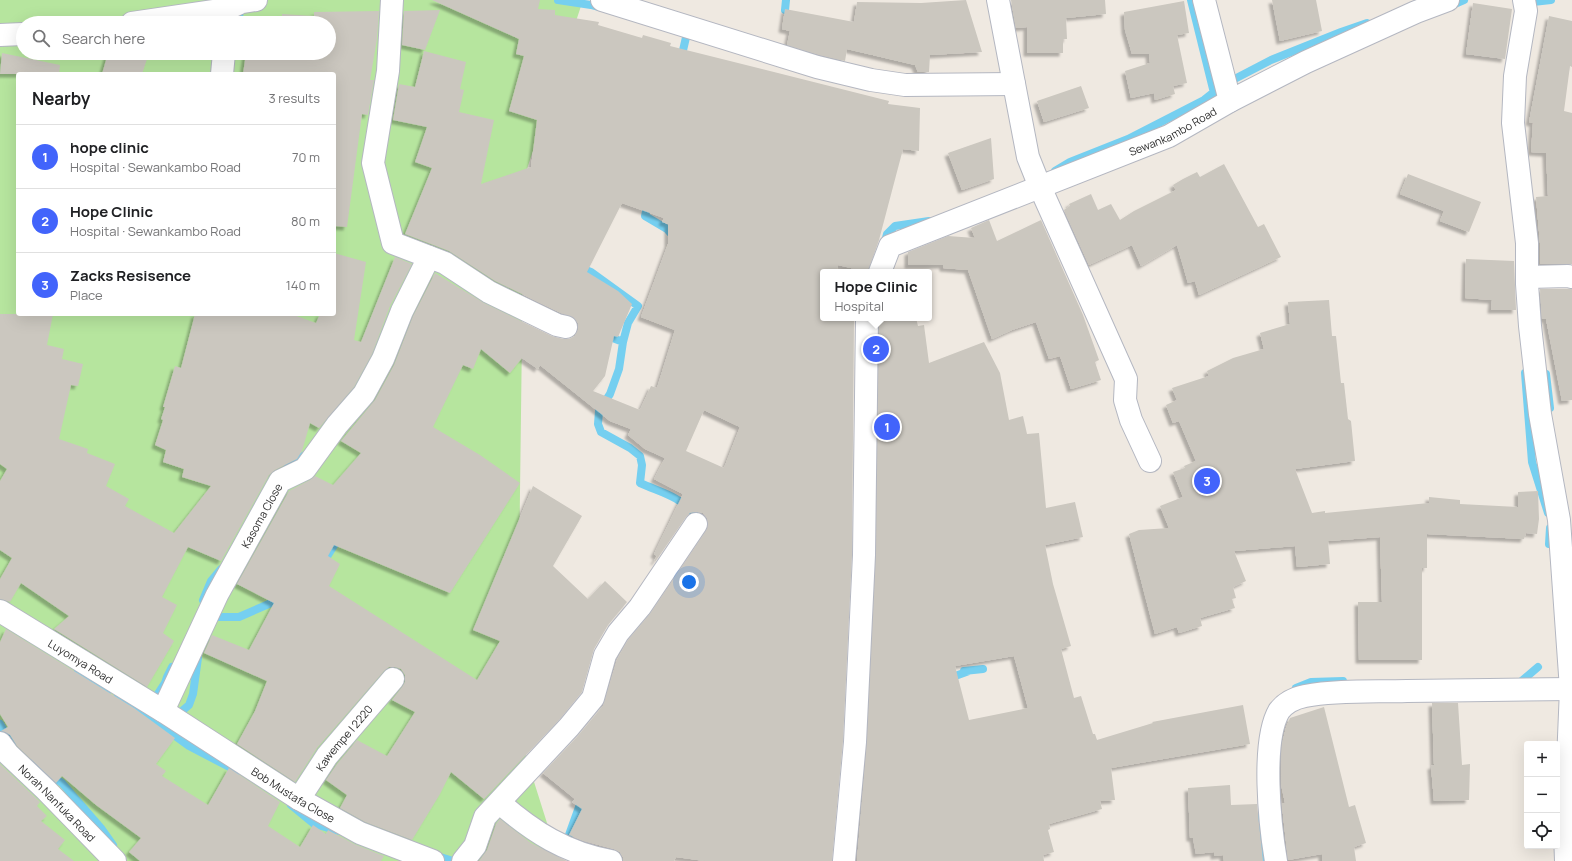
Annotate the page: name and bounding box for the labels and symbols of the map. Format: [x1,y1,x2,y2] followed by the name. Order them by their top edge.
[1126,103,1219,159] street label: Sewankambo Road
[863,334,889,364] pin: 2
[874,412,900,442] pin: 1
[1194,466,1220,496] pin: 3
[237,480,285,550] street label: Kasoma Close
[679,572,699,592] your location
[46,635,116,686] street label: Luyomya Road
[312,701,375,774] street label: Kawempe I 2220
[16,761,99,844] street label: Norah Nanfuka Road
[249,763,338,826] street label: Bob Mustafa Close

